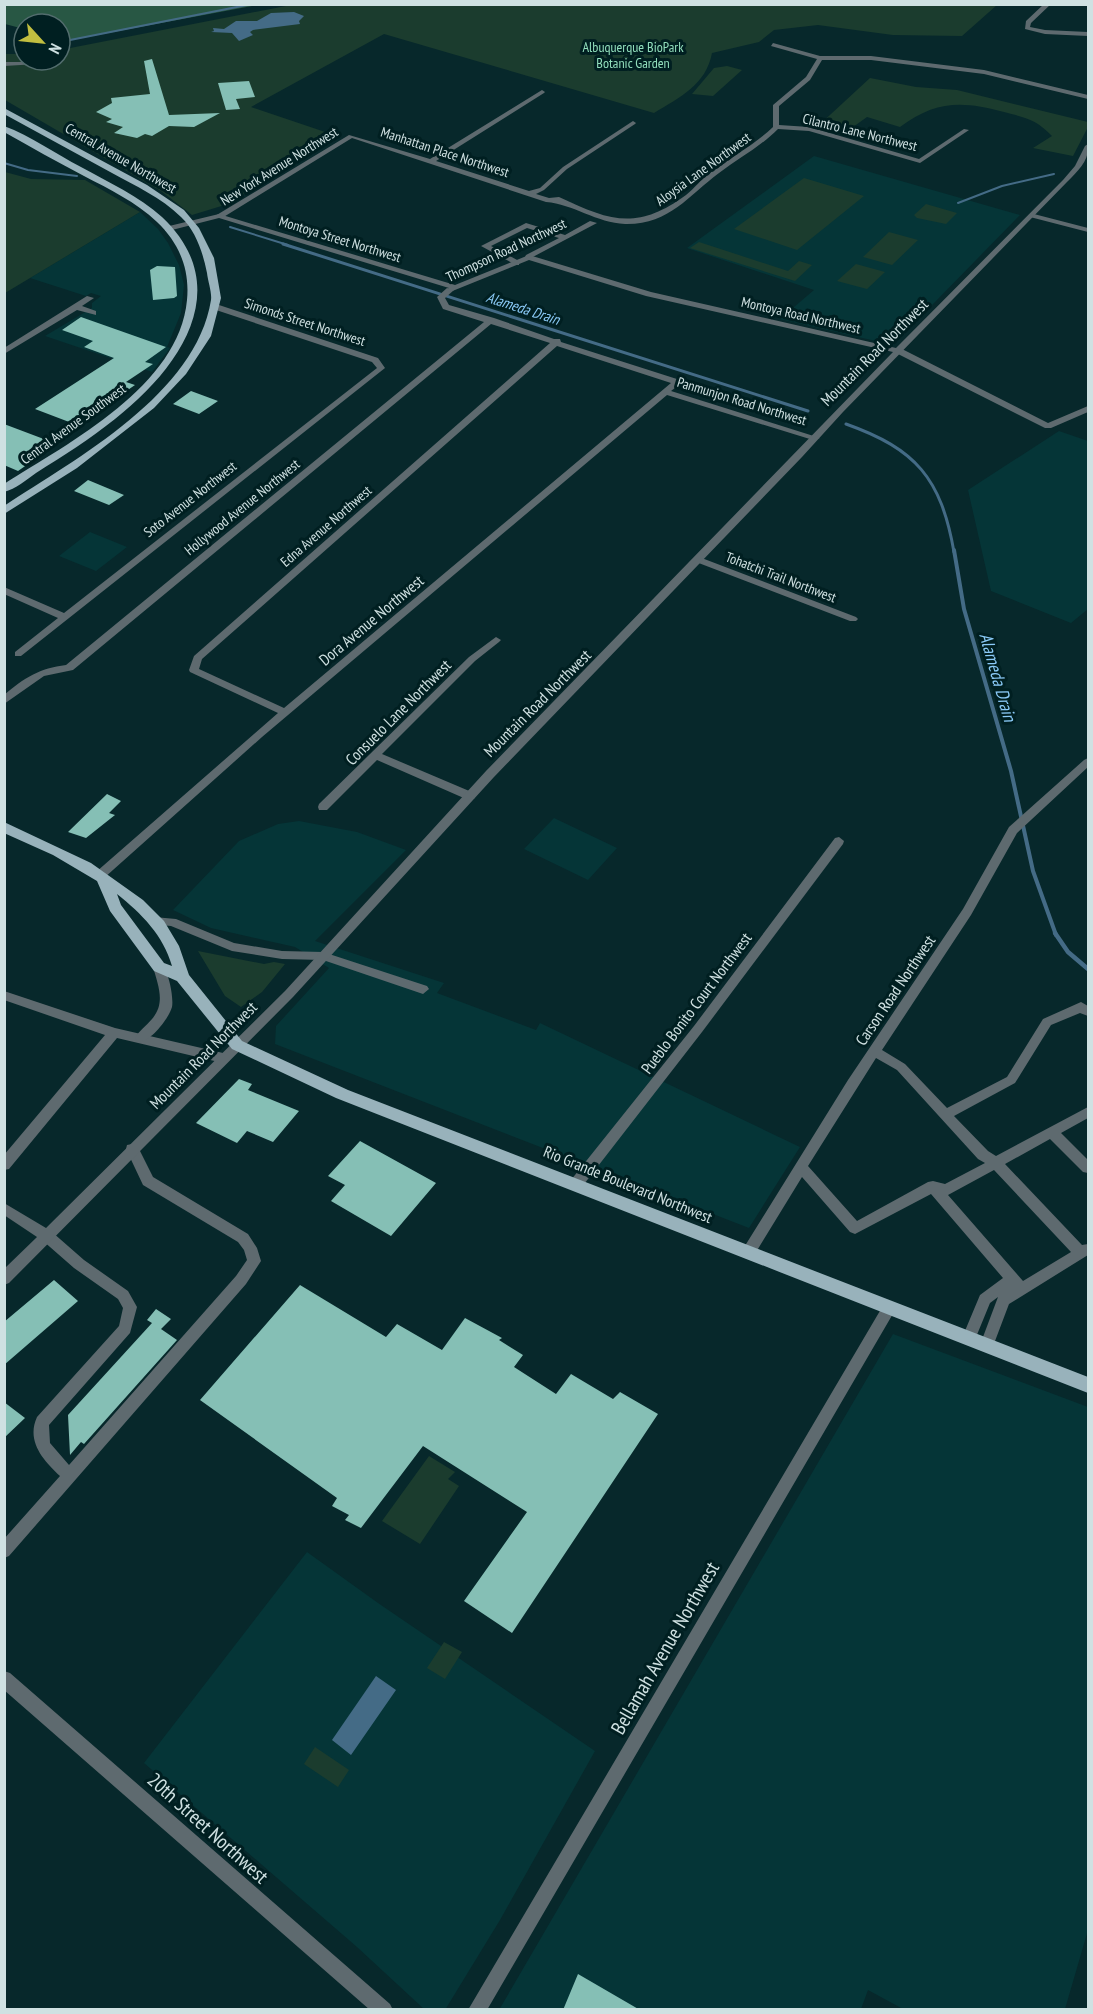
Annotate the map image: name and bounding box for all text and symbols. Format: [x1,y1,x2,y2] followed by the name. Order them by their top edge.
[12,12,72,72] north arrow
[582,38,684,72] park label: Albuquerque BioPark Botanic Garden
[44,40,66,57] text: N
[801,109,919,155] street label: Cilantro Lane Northwest
[62,119,180,197] street label: Central Avenue Northwest
[217,122,341,210] street label: New York Avenue Northwest
[379,123,512,181] street label: Manhattan Place Northwest
[652,128,754,210] street label: Aloysia Lane Northwest
[277,212,403,266] street label: Montoya Street Northwest
[443,214,569,286] street label: Thompson Road Northwest
[484,287,563,329] water label: Alameda Drain
[740,293,862,337] street label: Montoya Road Northwest
[242,294,368,350] street label: Simonds Street Northwest
[816,294,932,410] street label: Mountain Road Northwest
[675,373,809,429] street label: Panmunjon Road Northwest
[17,380,129,468] street label: Central Avenue Southwest
[181,455,303,559] street label: Hollywood Avenue Northwest
[140,457,240,541] street label: Soto Avenue Northwest
[277,481,375,571] street label: Edna Avenue Northwest
[723,548,839,606] street label: Tohatchi Trail Northwest
[315,570,428,670] street label: Dora Avenue Northwest
[974,630,1022,725] water label: Alameda Drain
[479,645,595,761] street label: Mountain Road Northwest
[341,655,455,769] street label: Consuelo Lane Northwest
[636,928,756,1078] street label: Pueblo Bonito Court Northwest
[851,931,940,1049] street label: Carson Road Northwest
[145,997,261,1113] street label: Mountain Road Northwest
[541,1141,716,1227] street label: Rio Grande Boulevard Northwest
[605,1557,725,1739] street label: Bellamah Avenue Northwest
[142,1767,274,1890] street label: 20th Street Northwest

